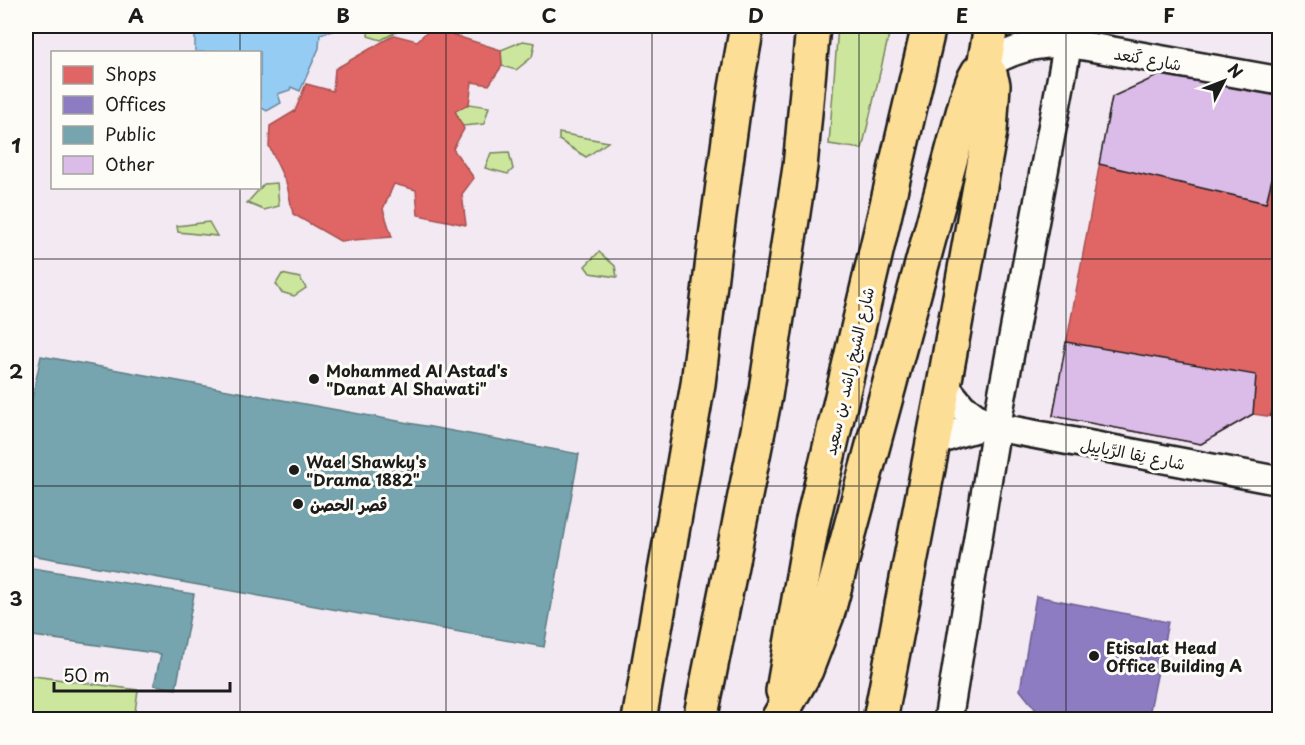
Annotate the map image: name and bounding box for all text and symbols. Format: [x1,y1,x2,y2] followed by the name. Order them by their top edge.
[128,0,144,30] text: A
[336,0,350,30] text: B
[541,0,557,30] text: C
[748,0,764,30] text: D
[956,0,968,30] text: E
[1163,0,1175,30] text: F
[1112,40,1184,77] street label: شارع كَنعد
[51,51,261,189] legend
[1194,51,1254,111] north arrow
[1223,58,1249,83] text: N
[105,60,156,87] text: Shops
[105,90,166,117] text: Offices
[105,120,156,147] text: Public
[11,130,21,160] text: 1
[105,150,155,177] text: Other
[817,285,880,458] street label: شارع الشيخ راشد بن سعيد
[9,356,23,386] text: 2
[326,358,508,400] place label: Mohammed Al Astad's "Danat Al Shawati"
[307,372,321,386] marker: Mohammed Al Astad's "Danat Al Shawati"
[1078,431,1187,477] street label: شارع نِقا الرَّيايِيل
[306,449,427,491] place label: Wael Shawky's "Drama 1882"
[287,463,301,477] marker: Wael Shawky's "Drama 1882"
[310,492,387,516] place label: قصر الحصن
[291,497,305,511] marker: قصر الحصن
[9,583,23,613] text: 3
[1106,635,1243,677] place label: Etisalat Head Office Building A
[1087,649,1101,663] marker: Etisalat Head Office Building A
[54,655,230,693] scale bar
[63,661,110,688] text: 50 m

